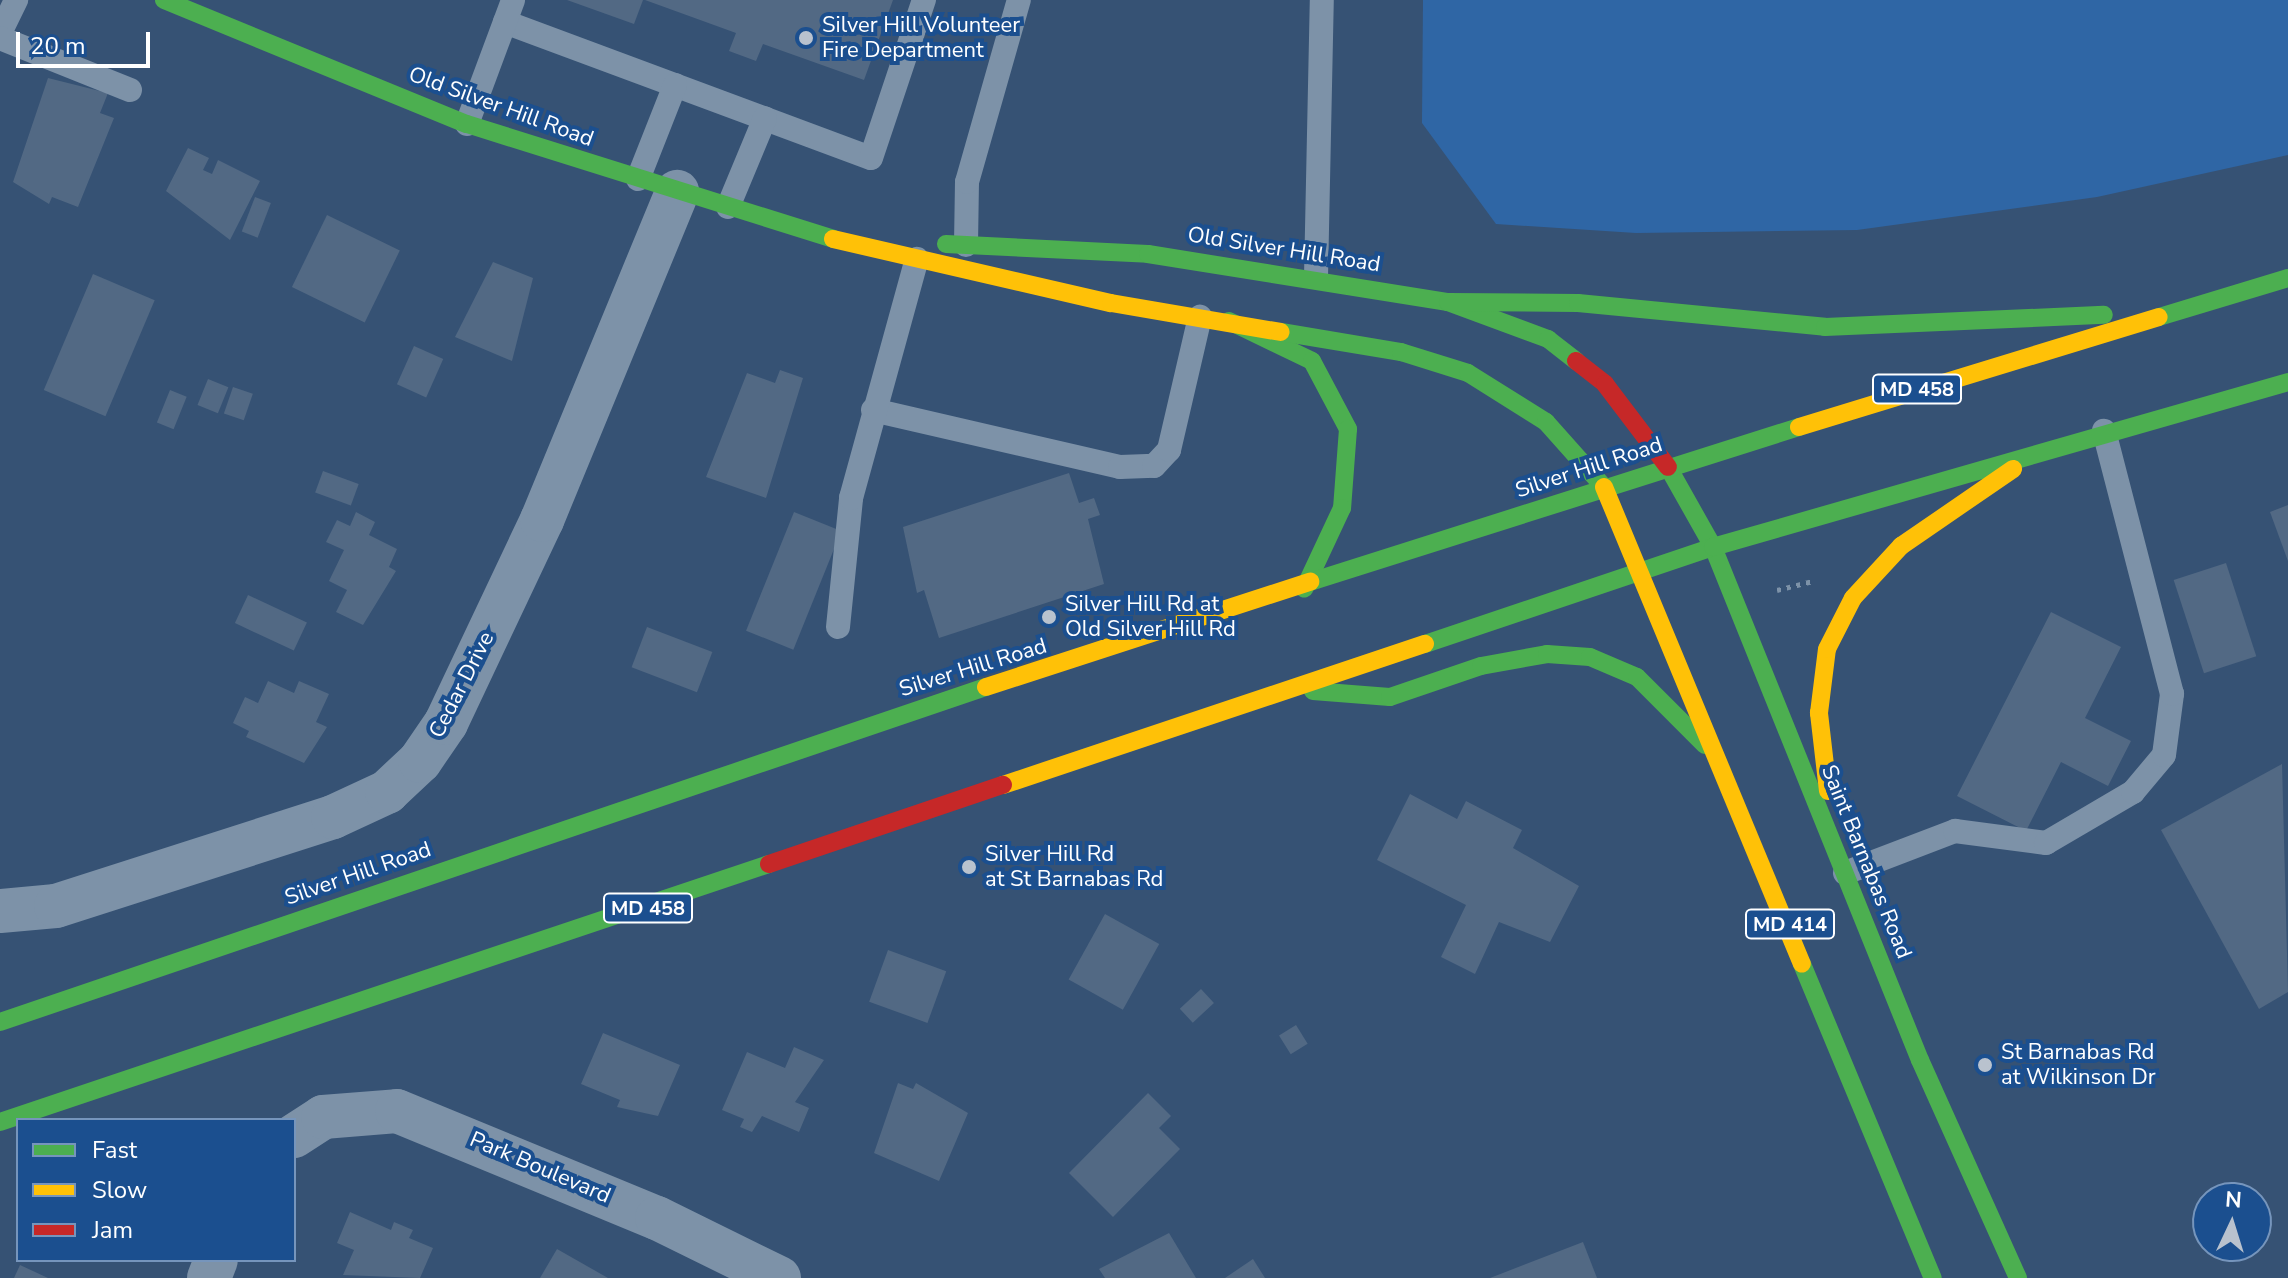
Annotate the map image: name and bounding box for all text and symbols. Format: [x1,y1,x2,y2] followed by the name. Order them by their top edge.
[822,12,1020,64] place label: Silver Hill Volunteer Fire Department
[20,16,154,66] scale bar
[797,29,815,47] marker: Silver Hill Volunteer Fire Department
[30,30,86,62] text: 20 m
[405,61,597,153] street label: Old Silver Hill Road
[1186,222,1382,278] street label: Old Silver Hill Road
[1871,373,1963,405] road number: MD 458
[1512,432,1666,504] street label: Silver Hill Road
[1065,591,1236,642] place label: Silver Hill Rd at Old Silver Hill Rd
[1040,608,1058,626] marker: Silver Hill Rd at Old Silver Hill Rd
[424,627,500,743] street label: Cedar Drive
[896,633,1050,703] street label: Silver Hill Road
[1815,761,1917,963] street label: Saint Barnabas Road
[281,837,435,911] street label: Silver Hill Road
[985,841,1163,892] place label: Silver Hill Rd at St Barnabas Rd
[960,858,978,876] marker: Silver Hill Rd at St Barnabas Rd
[602,892,694,924] road number: MD 458
[1744,908,1836,940] road number: MD 414
[2001,1039,2156,1090] place label: St Barnabas Rd at Wilkinson Dr
[1976,1056,1994,1074] marker: St Barnabas Rd at Wilkinson Dr
[16,1118,296,1262] legend
[466,1126,614,1210] street label: Park Boulevard
[92,1134,137,1166] text: Fast
[92,1174,147,1206] text: Slow
[2192,1182,2272,1262] north arrow
[2224,1185,2243,1216] text: N
[92,1214,133,1246] text: Jam

